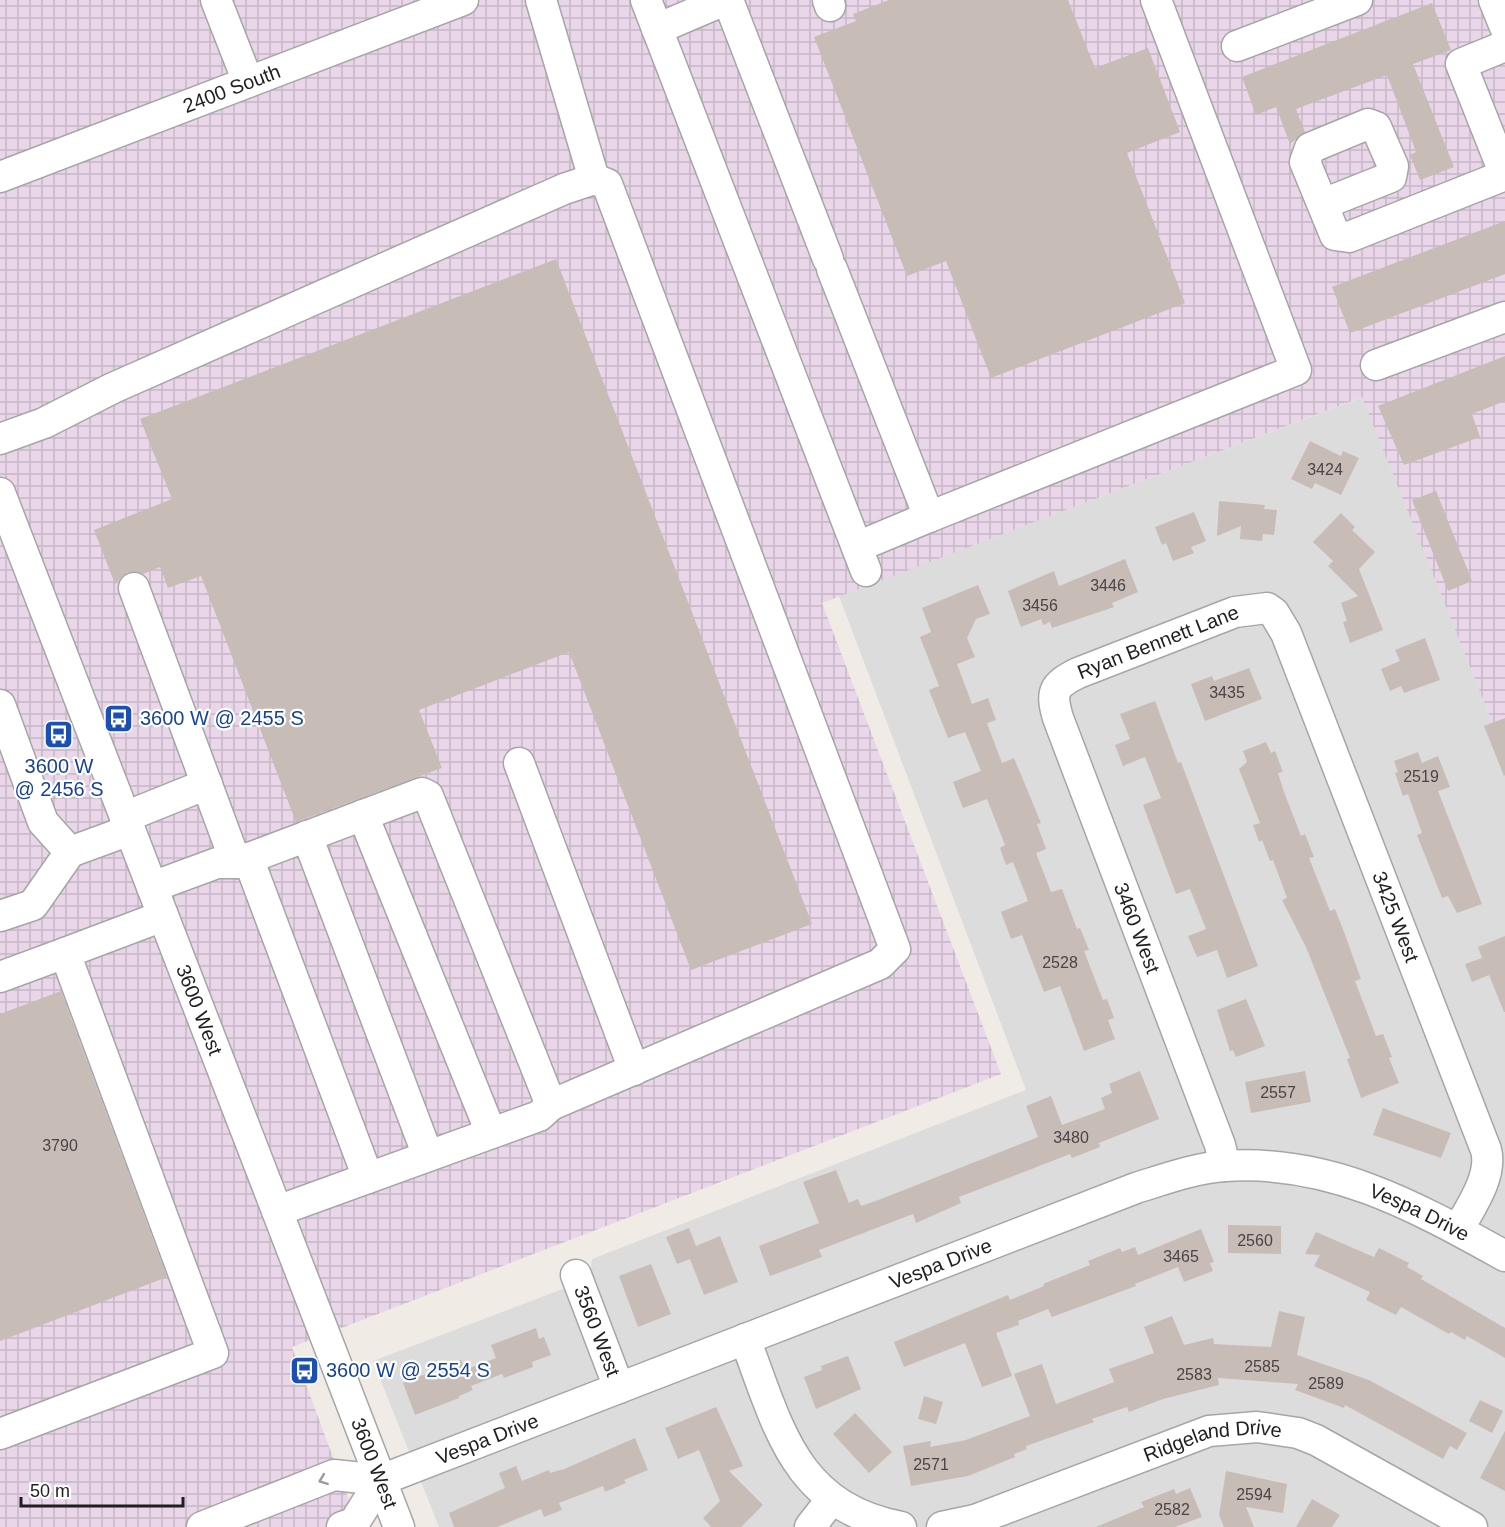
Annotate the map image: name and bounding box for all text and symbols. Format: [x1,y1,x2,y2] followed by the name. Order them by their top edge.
[180,60,283,117] street label: 2400 South
[1307,461,1343,478] house number: 3424
[1090,577,1126,594] house number: 3446
[1022,597,1058,614] house number: 3456
[1074,601,1242,683] street label: Ryan Bennett Lane
[1209,684,1245,701] house number: 3435
[103,702,135,734] bus stop icon: 3600 W @ 2455 S
[140,707,304,729] place label: 3600 W @ 2455 S
[43,719,75,751] bus stop icon: 3600 W @ 2456 S
[14,755,104,800] place label: 3600 W @ 2456 S
[1403,768,1439,785] house number: 2519
[1368,868,1423,965] street label: 3425 West
[1110,880,1164,977] street label: 3460 West
[1042,954,1078,971] house number: 2528
[172,961,227,1059] street label: 3600 West
[1260,1084,1296,1101] house number: 2557
[1053,1129,1089,1146] house number: 3480
[42,1137,78,1154] house number: 3790
[1366,1179,1473,1245] street label: Vespa Drive
[1237,1232,1273,1249] house number: 2560
[886,1234,995,1293] street label: Vespa Drive
[1163,1248,1199,1265] house number: 3465
[570,1283,625,1380] street label: 3560 West
[289,1354,321,1386] bus stop icon: 3600 W @ 2554 S
[1244,1358,1280,1375] house number: 2585
[326,1359,490,1381] place label: 3600 W @ 2554 S
[1176,1366,1212,1383] house number: 2583
[1308,1375,1344,1392] house number: 2589
[433,1409,541,1469] street label: Vespa Drive
[347,1415,402,1512] street label: 3600 West
[1140,1416,1283,1466] street label: Ridgeland Drive
[913,1456,949,1473] house number: 2571
[21,1470,183,1508] scale bar
[319,1472,329,1485] one-way arrow
[30,1481,70,1501] text: 50 m
[1236,1486,1272,1503] house number: 2594
[1154,1501,1190,1518] house number: 2582

